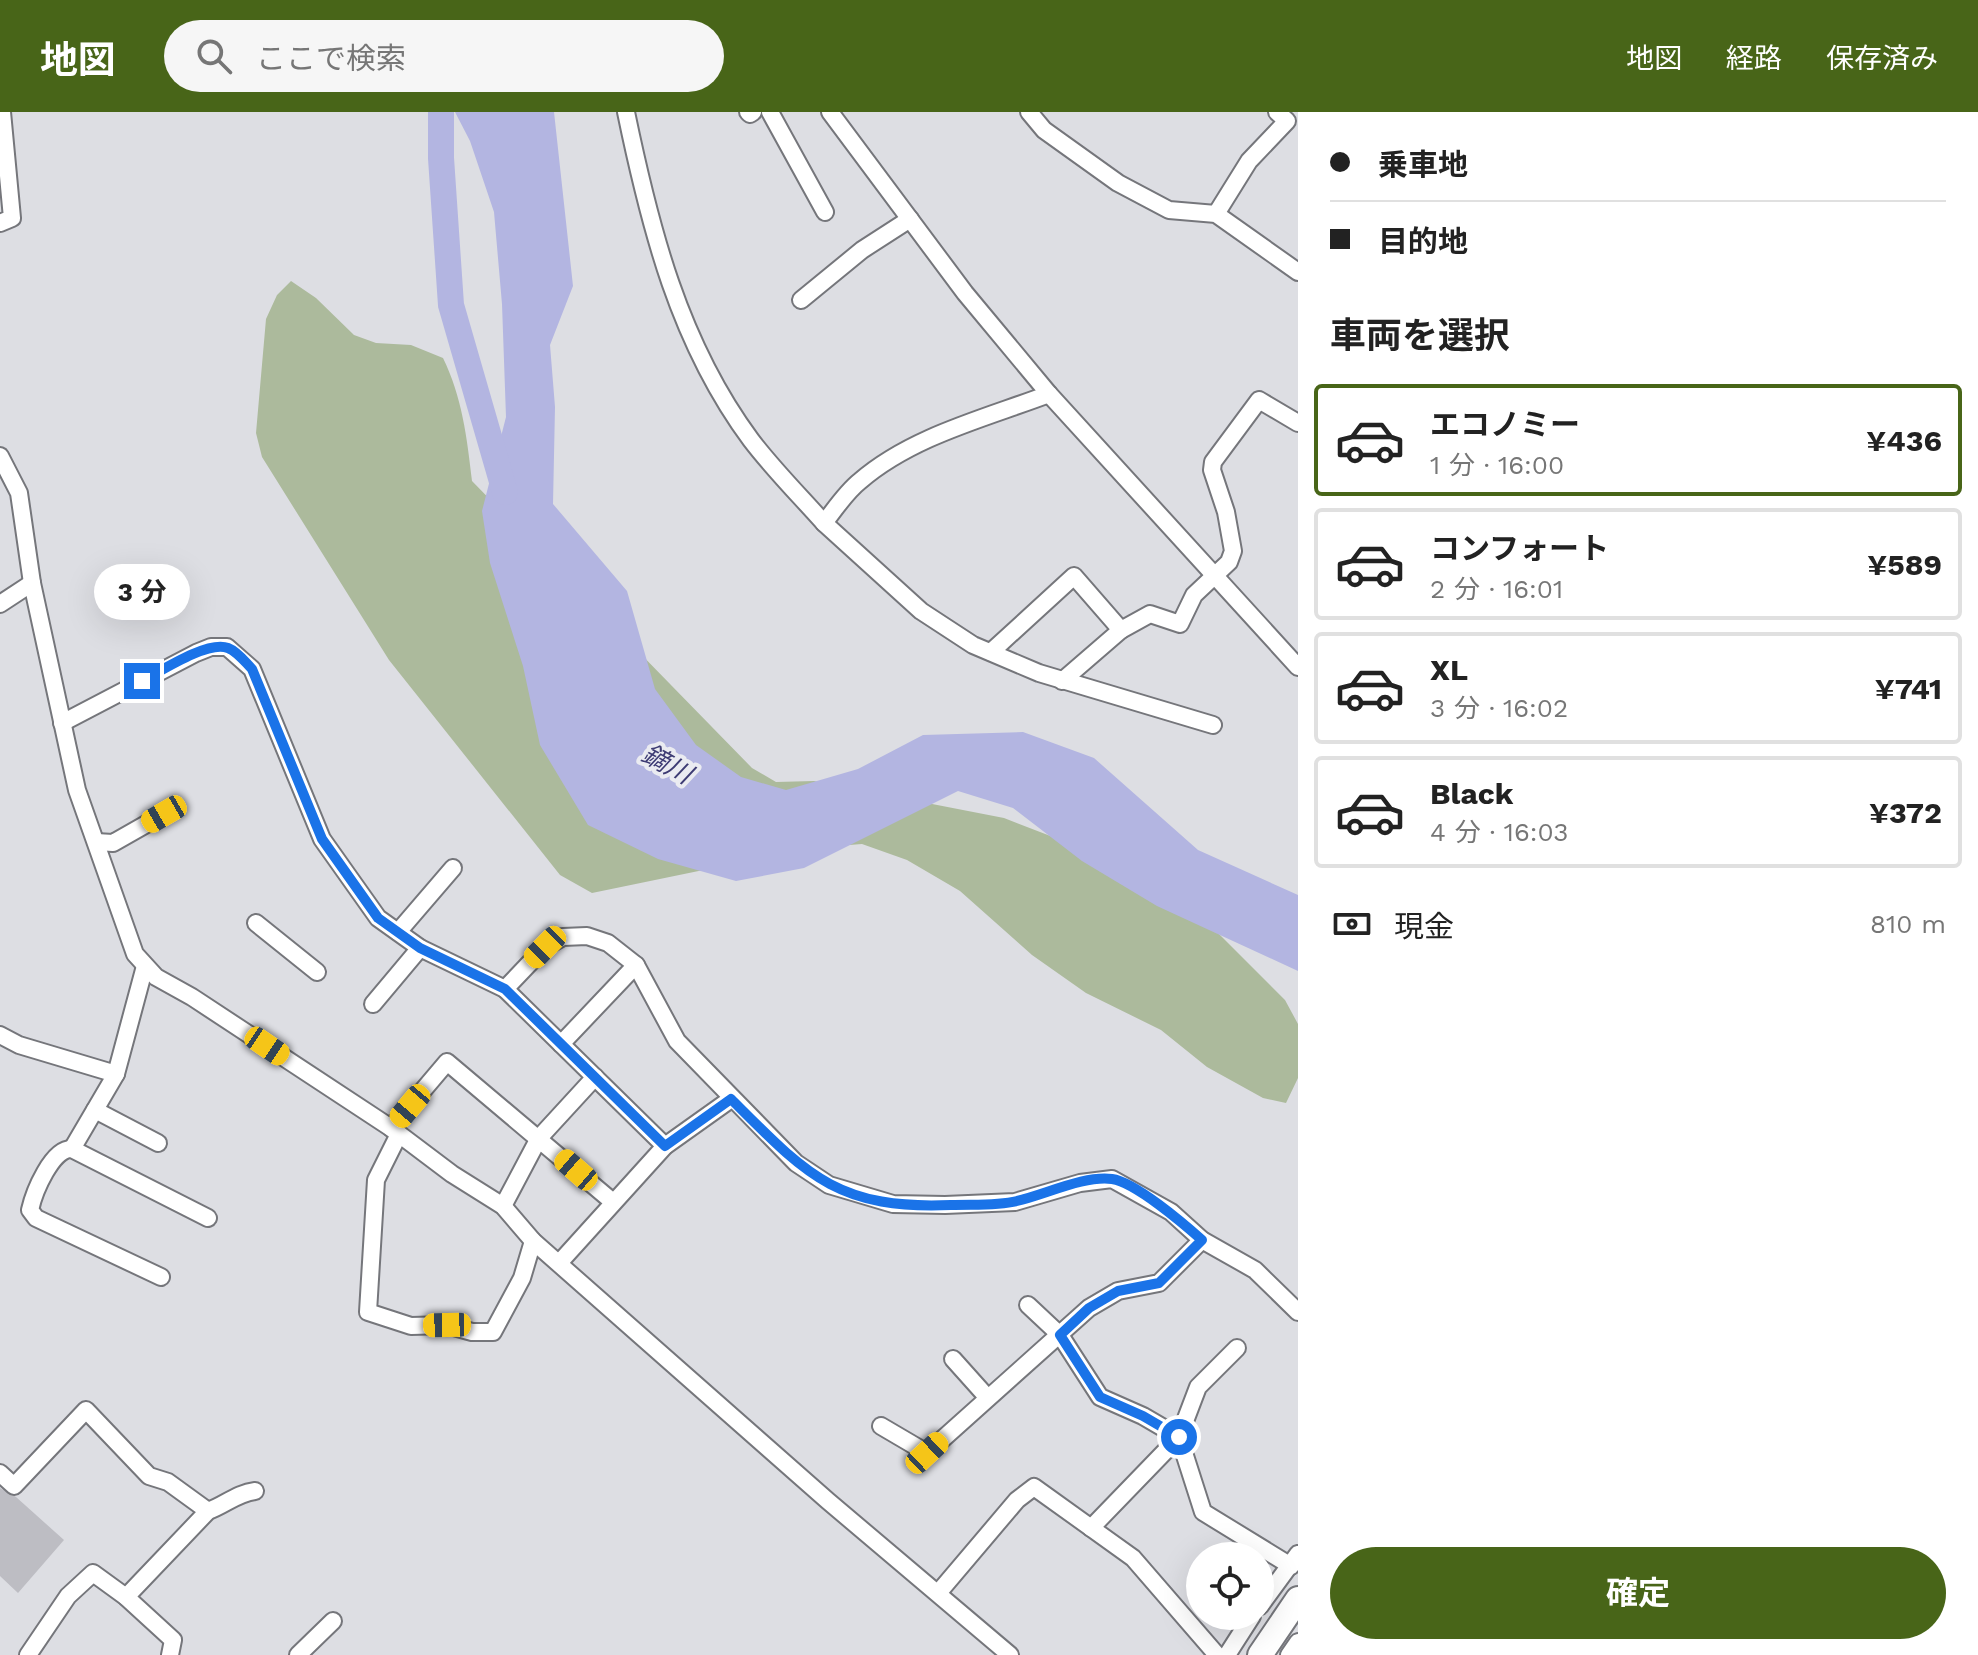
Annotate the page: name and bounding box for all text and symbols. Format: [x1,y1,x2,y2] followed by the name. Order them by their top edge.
[164,20,724,92] search box
[192,34,236,78] icon: search
[40,38,116,82] text: 地図
[256,41,406,76] text: ここで検索
[1626,42,1682,75] text: 地図
[1726,42,1782,75] text: 経路
[1826,42,1938,75] text: 保存済み
[1378,147,1468,182] text: 乗車地
[1378,224,1468,259] text: 目的地
[1330,315,1510,357] text: 車両を選択
[1334,404,1406,476] icon: car
[1430,407,1580,442] text: エコノミー
[1866,423,1942,458] text: ¥436
[1430,450,1564,480] text: 1 分 · 16:00
[1334,528,1406,600] icon: car
[1430,531,1609,566] text: コンフォート
[1867,547,1942,582] text: ¥589
[94,565,190,621] callout: 3 分
[1430,574,1563,604] text: 2 分 · 16:01
[118,577,166,607] text: 3 分
[1334,652,1406,724] icon: car
[1430,652,1468,687] text: XL
[124,663,160,699] route end
[1875,671,1942,706] text: ¥741
[1430,693,1568,723] text: 3 分 · 16:02
[637,738,700,791] water label: 鏑川
[1334,776,1406,848] icon: car
[1430,776,1514,811] text: Black
[137,792,191,836] car
[1869,795,1942,830] text: ¥372
[1430,817,1568,847] text: 4 分 · 16:03
[1330,902,1374,946] icon: cash
[1394,909,1454,944] text: 現金
[1870,909,1946,939] text: 810 m
[520,922,570,972] car
[240,1023,294,1069] car
[385,1080,435,1132] car
[550,1145,602,1195] car
[423,1313,471,1337] car
[1161,1419,1197,1455] route start
[901,1428,953,1478] car
[1186,1542,1274,1630] map controls
[1186,1542,1274,1630] button: locate
[1330,1547,1946,1639] button: 確定

